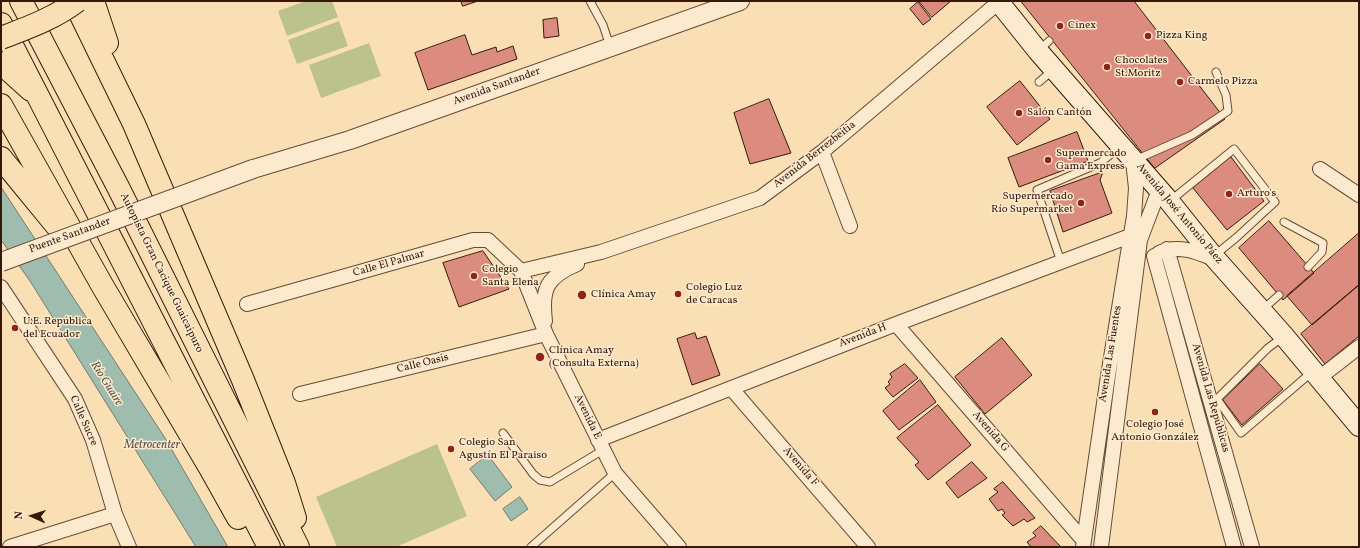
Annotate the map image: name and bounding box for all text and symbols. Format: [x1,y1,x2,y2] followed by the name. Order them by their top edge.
[1068,19,1096,33] place label: Cinex
[1055,21,1065,31] marker: Cinex
[1156,29,1207,43] place label: Pizza King
[1143,31,1153,41] marker: Pizza King
[1115,54,1168,80] place label: Chocolates St.Moritz
[1102,62,1112,72] marker: Chocolates St.Moritz
[452,65,542,109] street label: Avenida Santander
[1188,75,1258,89] place label: Carmelo Pizza
[1175,77,1185,87] marker: Carmelo Pizza
[1027,106,1092,120] place label: Salón Cantón
[1014,108,1024,118] marker: Salón Cantón
[771,119,859,191] street label: Avenida Berrezbeitia
[1056,147,1126,173] place label: Supermercado Gama Express
[1043,155,1053,165] marker: Supermercado Gama Express
[1133,161,1225,267] street label: Avenida José Antonio Páez
[1237,187,1276,201] place label: Arturo's
[1224,189,1234,199] marker: Arturo's
[991,190,1073,216] place label: Supermercado Río Supermarket
[116,191,206,355] street label: Autopista Gran Cacique Guaicaipuro
[1076,198,1086,208] marker: Supermercado Río Supermarket
[28,215,112,257] street label: Puente Santander
[352,247,426,281] street label: Calle El Palmar
[482,263,539,289] place label: Colegio Santa Elena
[469,271,479,281] marker: Colegio Santa Elena
[686,281,742,307] place label: Colegio Luz de Caracas
[591,288,656,302] place label: Clínica Amay
[576,289,588,301] marker: Clínica Amay
[673,289,683,299] marker: Colegio Luz de Caracas
[1097,305,1125,403] street label: Avenida Las Fuentes
[23,315,92,341] place label: U.E. República del Ecuador
[837,321,889,351] street label: Avenida H
[10,323,20,333] marker: U.E. República del Ecuador
[1188,342,1232,454] street label: Avenida Las Repúblicas
[549,344,639,370] place label: Clínica Amay (Consulta Externa)
[396,351,450,377] street label: Calle Oasis
[534,351,546,363] marker: Clínica Amay (Consulta Externa)
[87,359,125,409] water label: Río Guaire
[570,392,604,442] street label: Avenida E
[66,394,100,448] street label: Calle Sucre
[1150,407,1160,417] marker: Colegio José Antonio González
[969,409,1011,455] street label: Avenida G
[1111,418,1199,444] place label: Colegio José Antonio González
[459,436,547,462] place label: Colegio San Agustín El Paraiso
[124,439,180,453] water label: Metrocenter
[446,444,456,454] marker: Colegio San Agustín El Paraiso
[779,445,821,489] street label: Avenida F
[12,496,52,536] north arrow
[12,511,27,520] text: N

